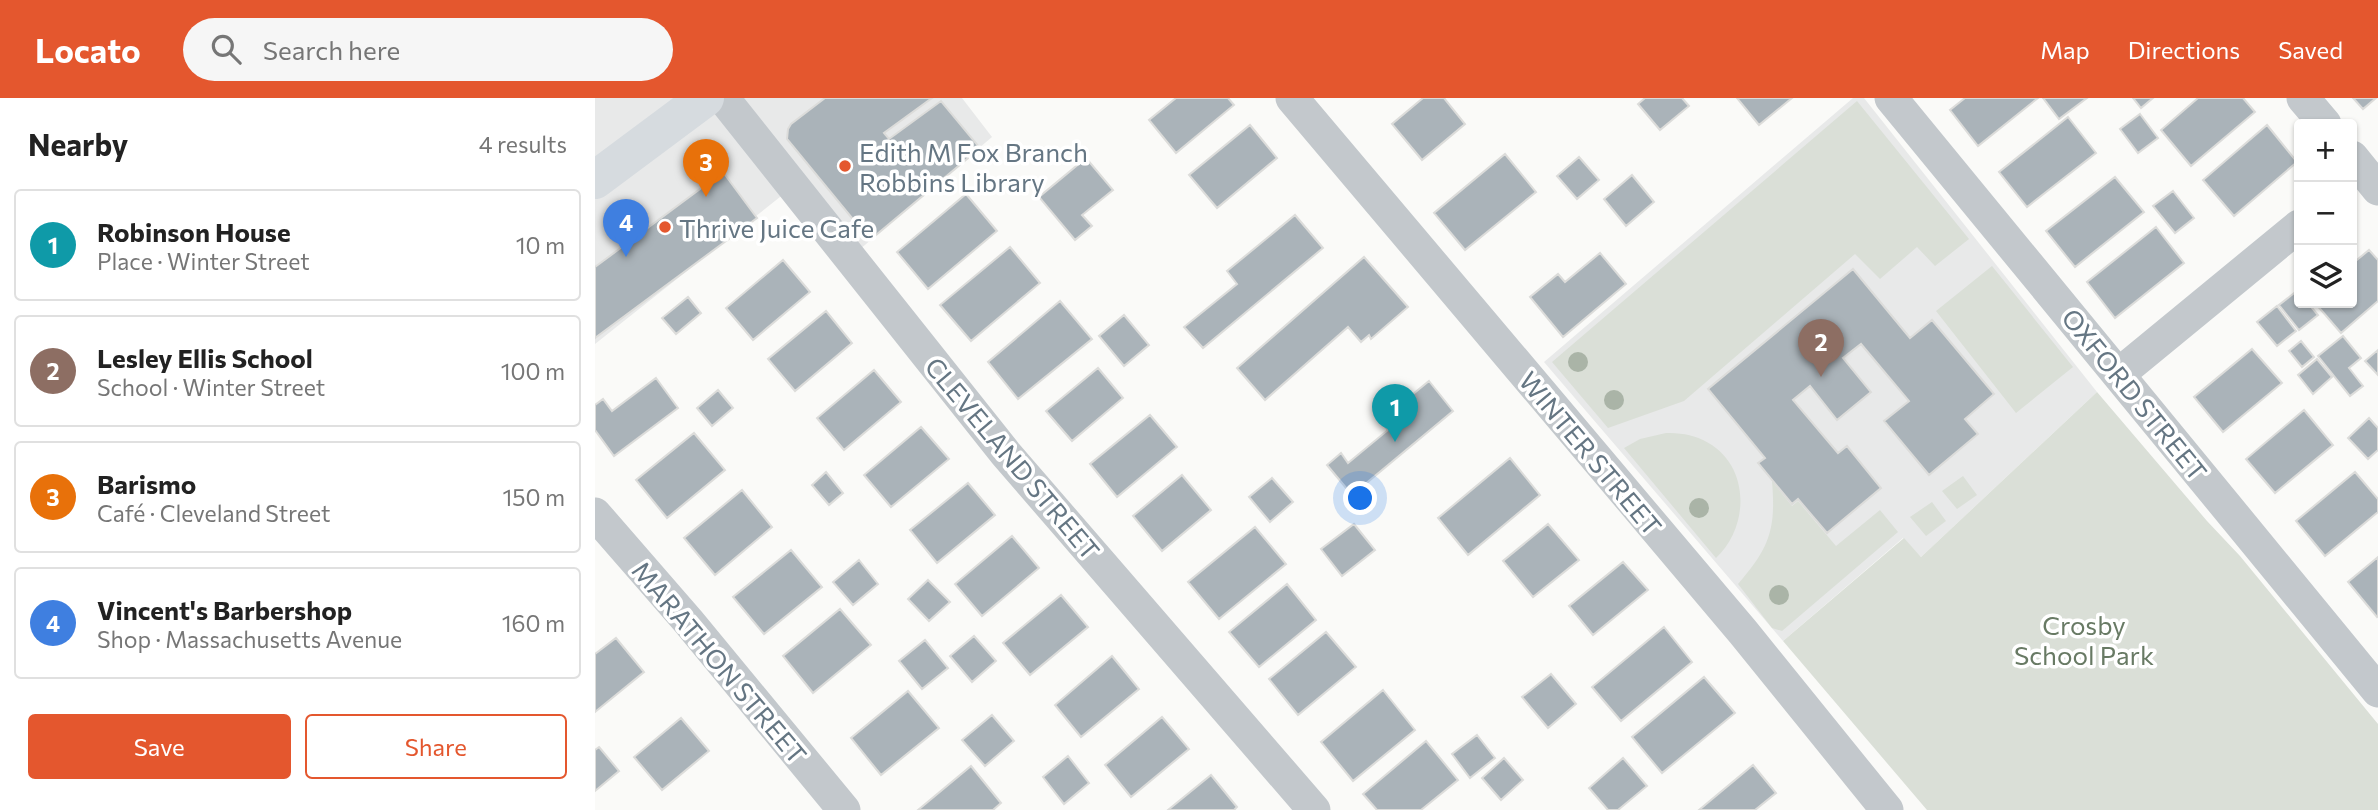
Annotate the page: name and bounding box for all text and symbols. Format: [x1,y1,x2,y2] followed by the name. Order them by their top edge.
[183,18,673,81] search box
[35,29,141,70] text: Locato
[207,30,245,68] icon: search
[263,34,400,65] text: Search here
[2040,35,2090,64] text: Map
[2128,35,2240,64] text: Directions
[2278,35,2343,64] text: Saved
[2294,119,2357,308] map controls
[2294,119,2357,182] button: +
[28,125,128,162] text: Nearby
[479,130,567,158] text: 4 results
[859,136,1088,197] place label: Edith M Fox Branch Robbins Library
[683,139,729,197] pin: 3
[837,158,853,174] marker: Edith M Fox Branch Robbins Library
[2294,182,2357,245] button: −
[603,199,649,257] pin: 4
[679,212,874,243] place label: Thrive Juice Cafe
[97,216,291,247] text: Robinson House
[657,219,673,235] marker: Thrive Juice Cafe
[48,231,58,259] text: 1
[516,231,565,259] text: 10 m
[2294,245,2357,308] button: layers
[97,247,310,275] text: Place · Winter Street
[2056,302,2214,486] street label: OXFORD STREET
[1798,319,1844,377] pin: 2
[97,342,313,373] text: Lesley Ellis School
[919,351,1107,565] street label: CLEVELAND STREET
[46,357,60,385] text: 2
[501,357,565,385] text: 100 m
[1513,365,1669,541] street label: WINTER STREET
[97,373,325,401] text: School · Winter Street
[1372,384,1418,442] pin: 1
[97,468,196,499] text: Barismo
[1343,481,1377,515] your location
[46,483,60,511] text: 3
[502,483,565,511] text: 150 m
[97,499,330,527] text: Café · Cleveland Street
[626,555,814,769] street label: MARATHON STREET
[97,594,352,625] text: Vincent's Barbershop
[46,609,60,637] text: 4
[502,609,565,637] text: 160 m
[2014,609,2154,670] park label: Crosby School Park
[97,625,402,653] text: Shop · Massachusetts Avenue
[28,714,291,779] button: Save
[305,714,567,779] button: Share

